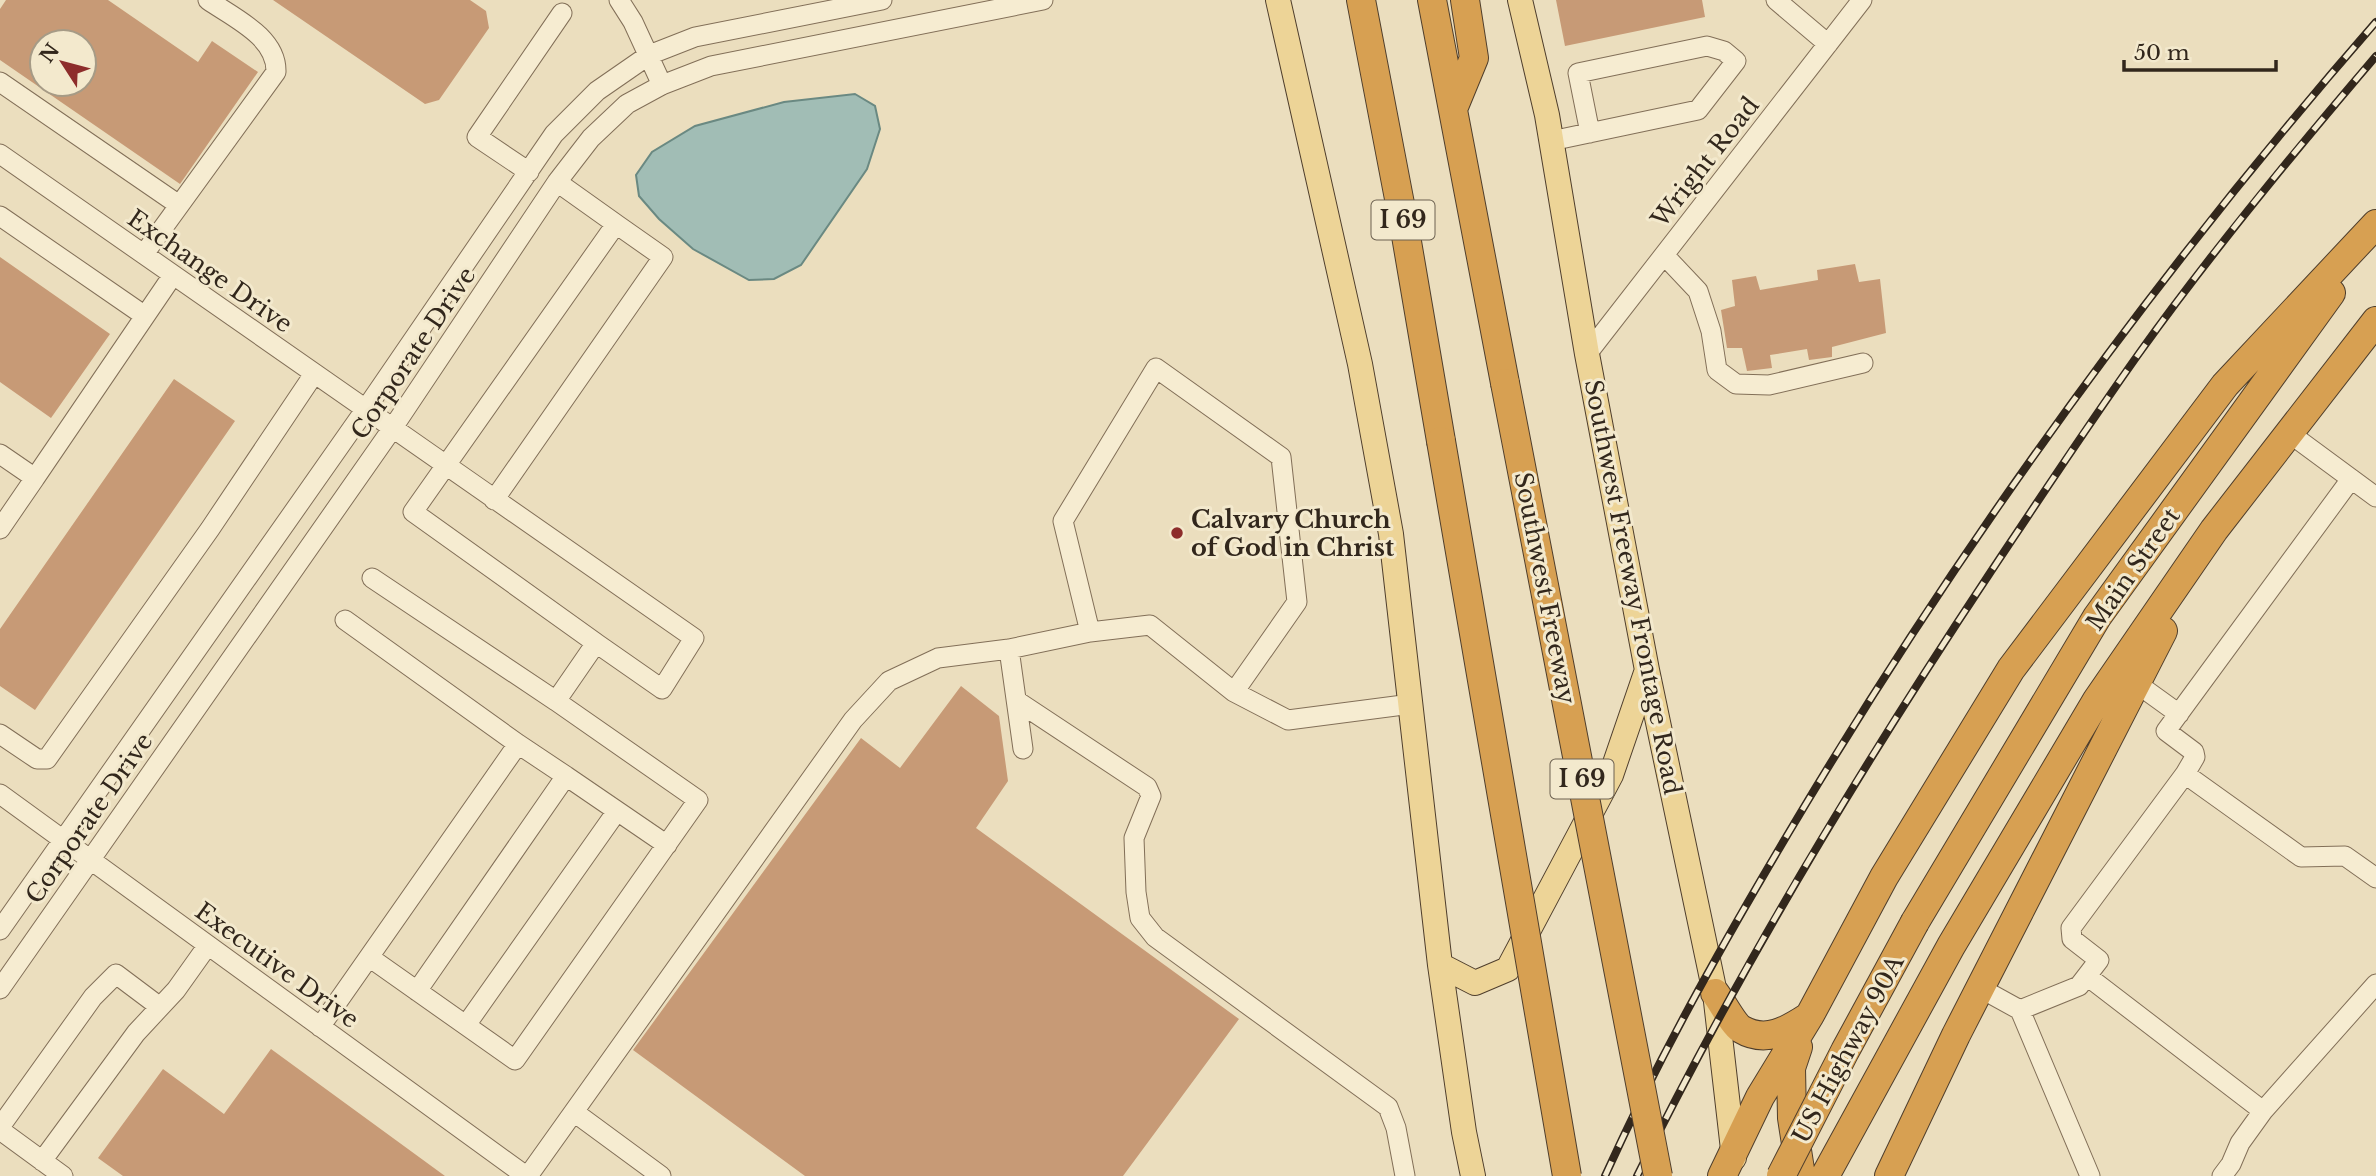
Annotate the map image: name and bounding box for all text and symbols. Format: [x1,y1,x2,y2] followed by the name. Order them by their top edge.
[28,28,98,98] north arrow
[2124,28,2276,72] scale bar
[35,39,64,67] text: N
[2134,40,2190,66] text: 50 m
[1645,91,1765,234] street label: Wright Road
[1372,200,1434,240] road number: I 69
[122,203,298,339] street label: Exchange Drive
[345,261,481,445] street label: Corporate Drive
[1578,377,1688,797] street label: Southwest Freeway Frontage Road
[1508,470,1582,707] street label: Southwest Freeway
[2080,502,2186,636] street label: Main Street
[1191,505,1395,562] place label: Calvary Church of God in Christ
[1169,525,1185,541] marker: Calvary Church of God in Christ
[19,727,159,909] street label: Corporate Drive
[1550,760,1614,799] road number: I 69
[190,896,364,1034] street label: Executive Drive
[1786,950,1910,1148] street label: US Highway 90A

